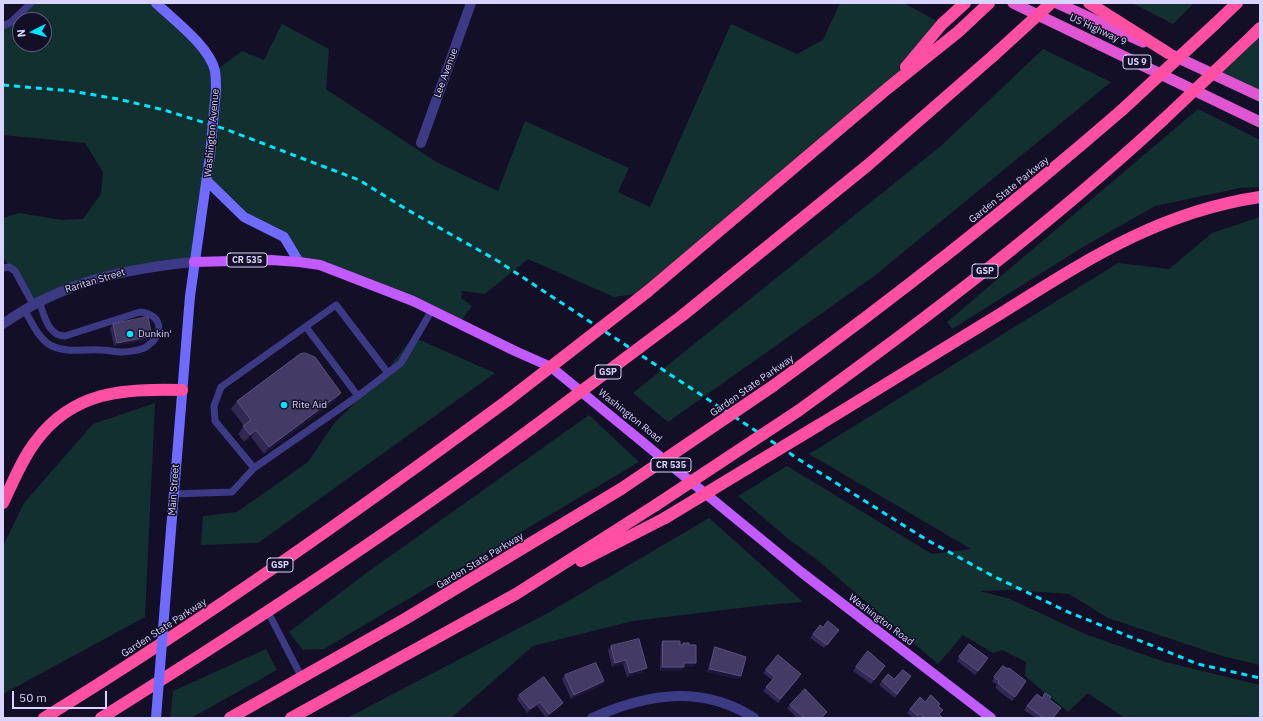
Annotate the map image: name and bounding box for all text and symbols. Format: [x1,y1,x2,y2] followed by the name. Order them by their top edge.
[12,12,52,52] north arrow
[1068,12,1128,48] street label: US Highway 9
[14,28,28,38] text: N
[432,47,460,99] street label: Lee Avenue
[1123,55,1151,69] road number: US 9
[202,88,222,178] street label: Washington Avenue
[967,154,1051,226] street label: Garden State Parkway
[227,253,267,267] road number: CR 535
[972,264,998,278] road number: GSP
[64,266,126,296] street label: Raritan Street
[138,328,172,340] place label: Dunkin'
[125,329,135,339] marker: Dunkin'
[708,353,796,419] street label: Garden State Parkway
[595,365,621,379] road number: GSP
[596,387,664,445] street label: Washington Road
[292,399,327,411] place label: Rite Aid
[279,400,289,410] marker: Rite Aid
[651,458,691,472] road number: CR 535
[166,464,182,516] street label: Main Street
[434,530,526,592] street label: Garden State Parkway
[267,558,293,572] road number: GSP
[846,592,916,648] street label: Washington Road
[119,596,209,660] street label: Garden State Parkway
[14,683,109,709] scale bar
[19,690,47,705] text: 50 m

